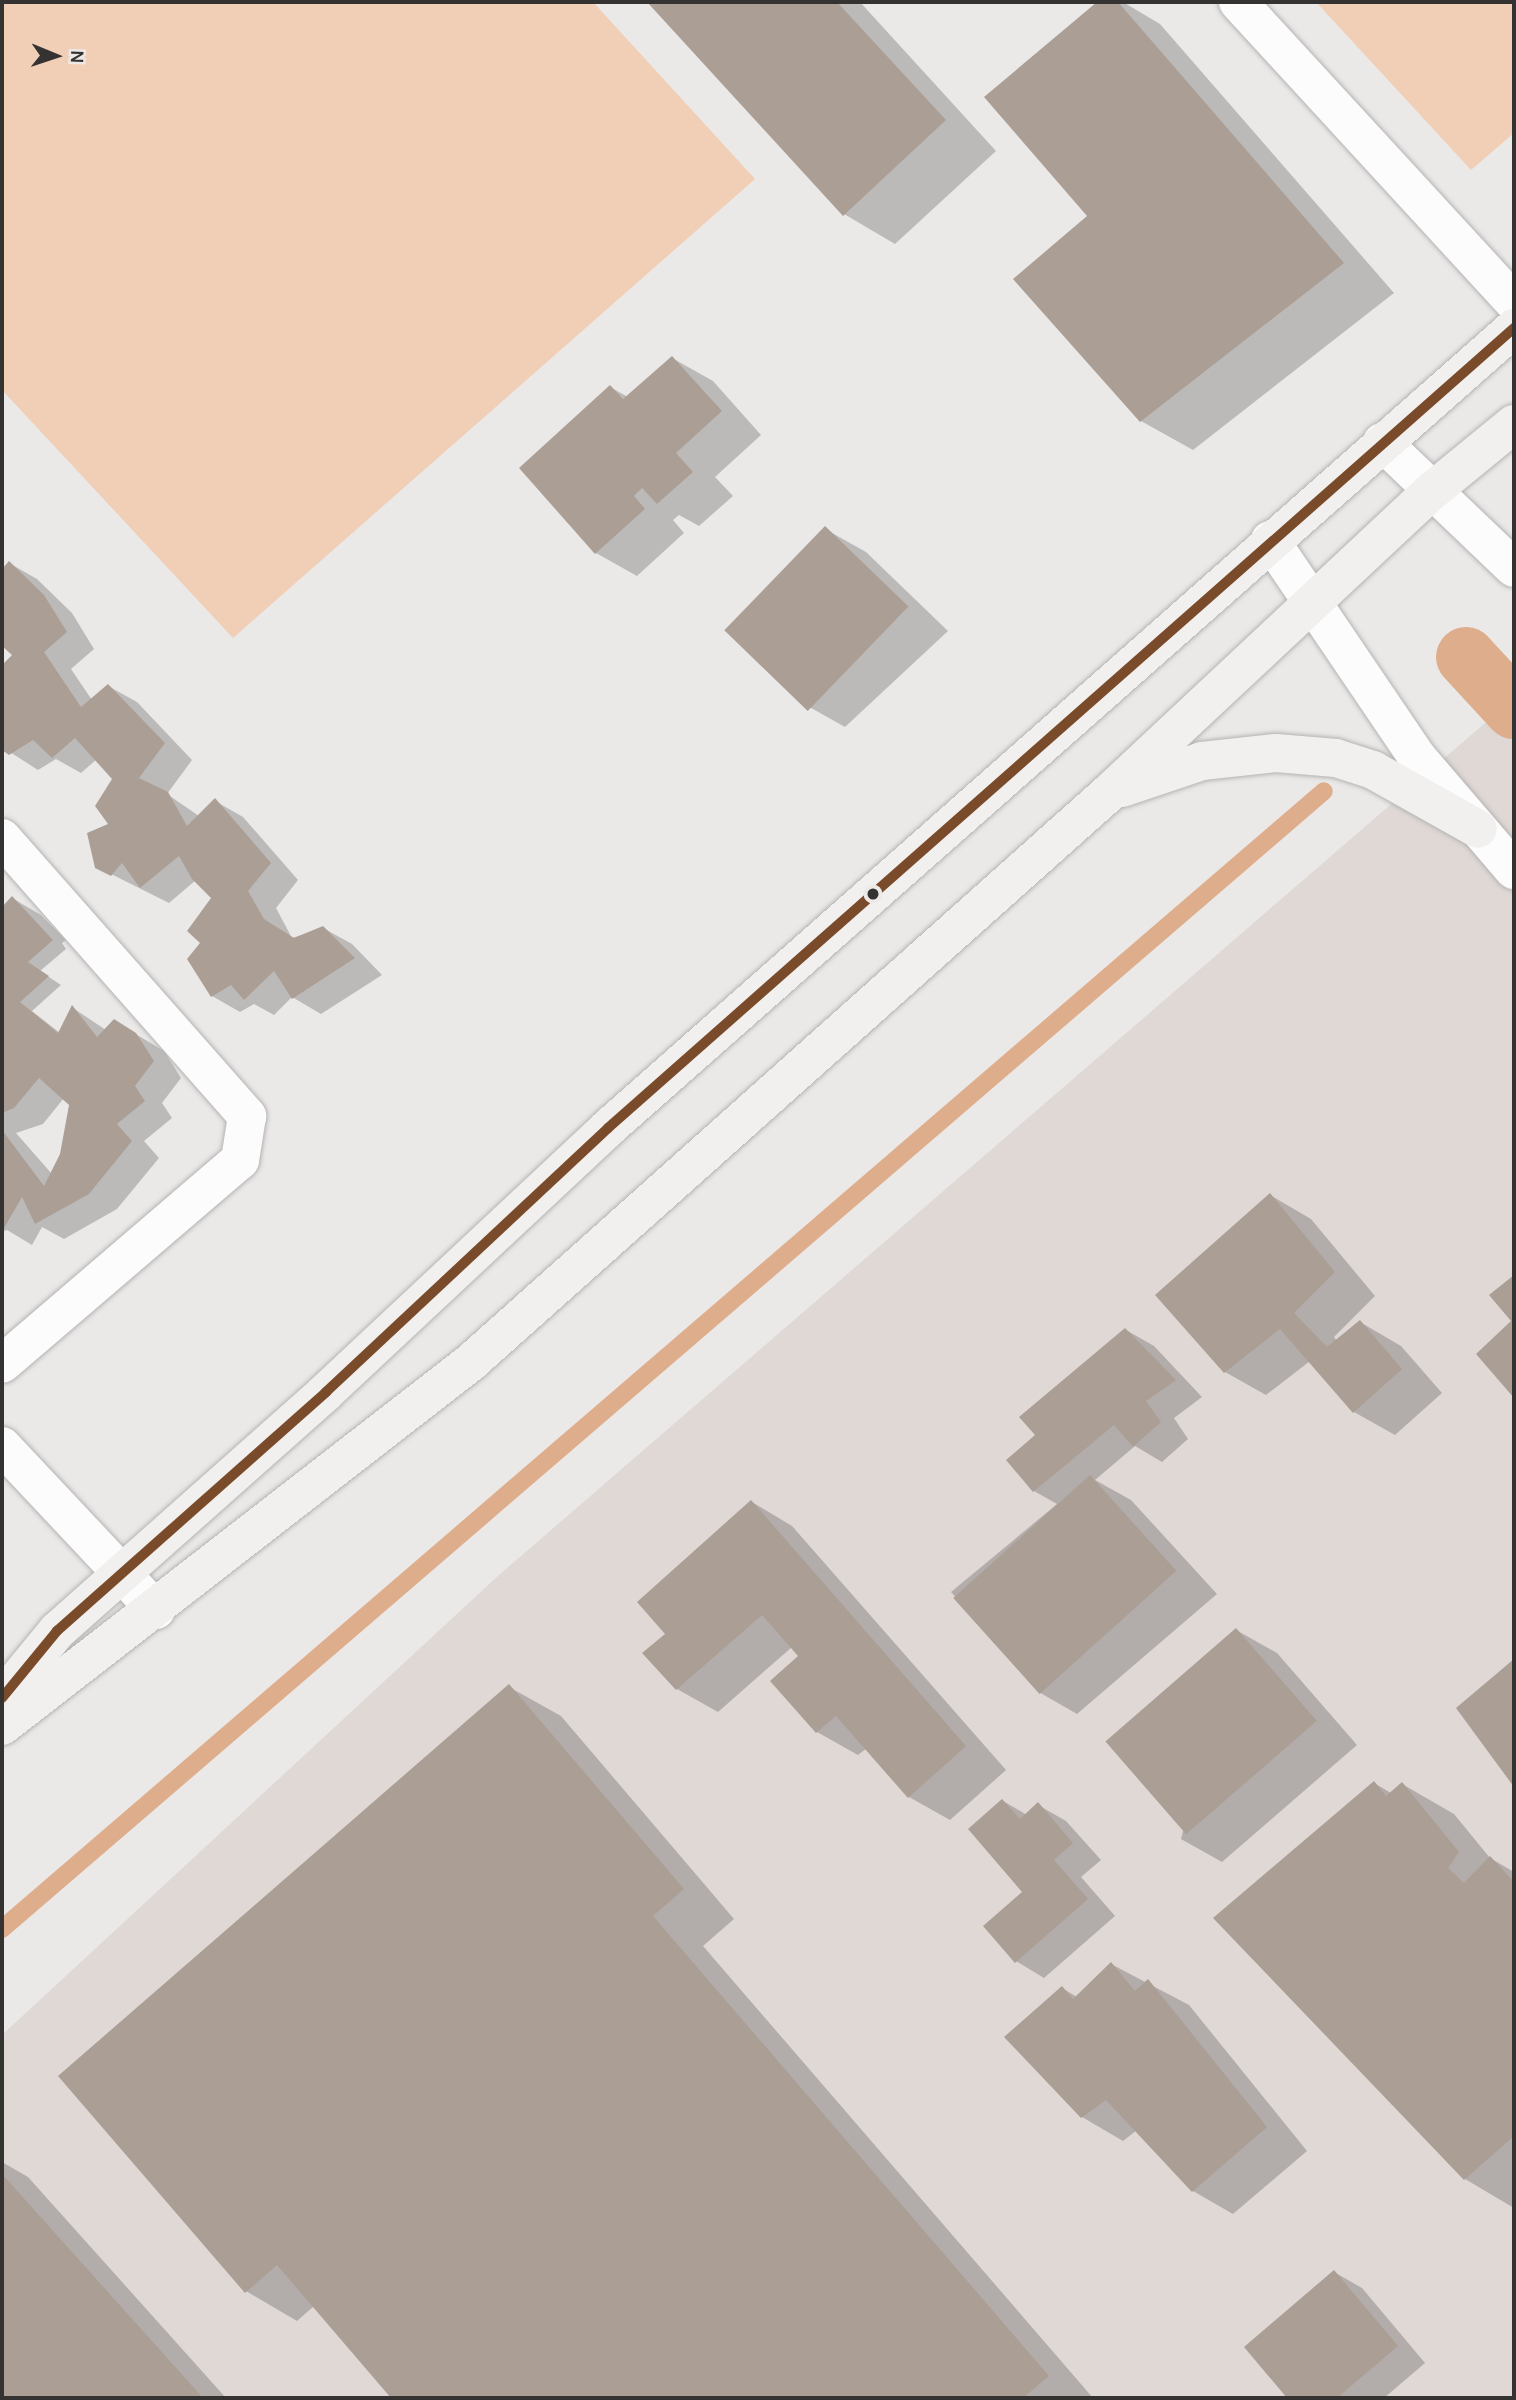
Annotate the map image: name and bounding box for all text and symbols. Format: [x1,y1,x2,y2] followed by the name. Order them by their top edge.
[21,21,91,91] north arrow
[66,50,88,64] text: N
[866,887,880,901] unlabelled marker

